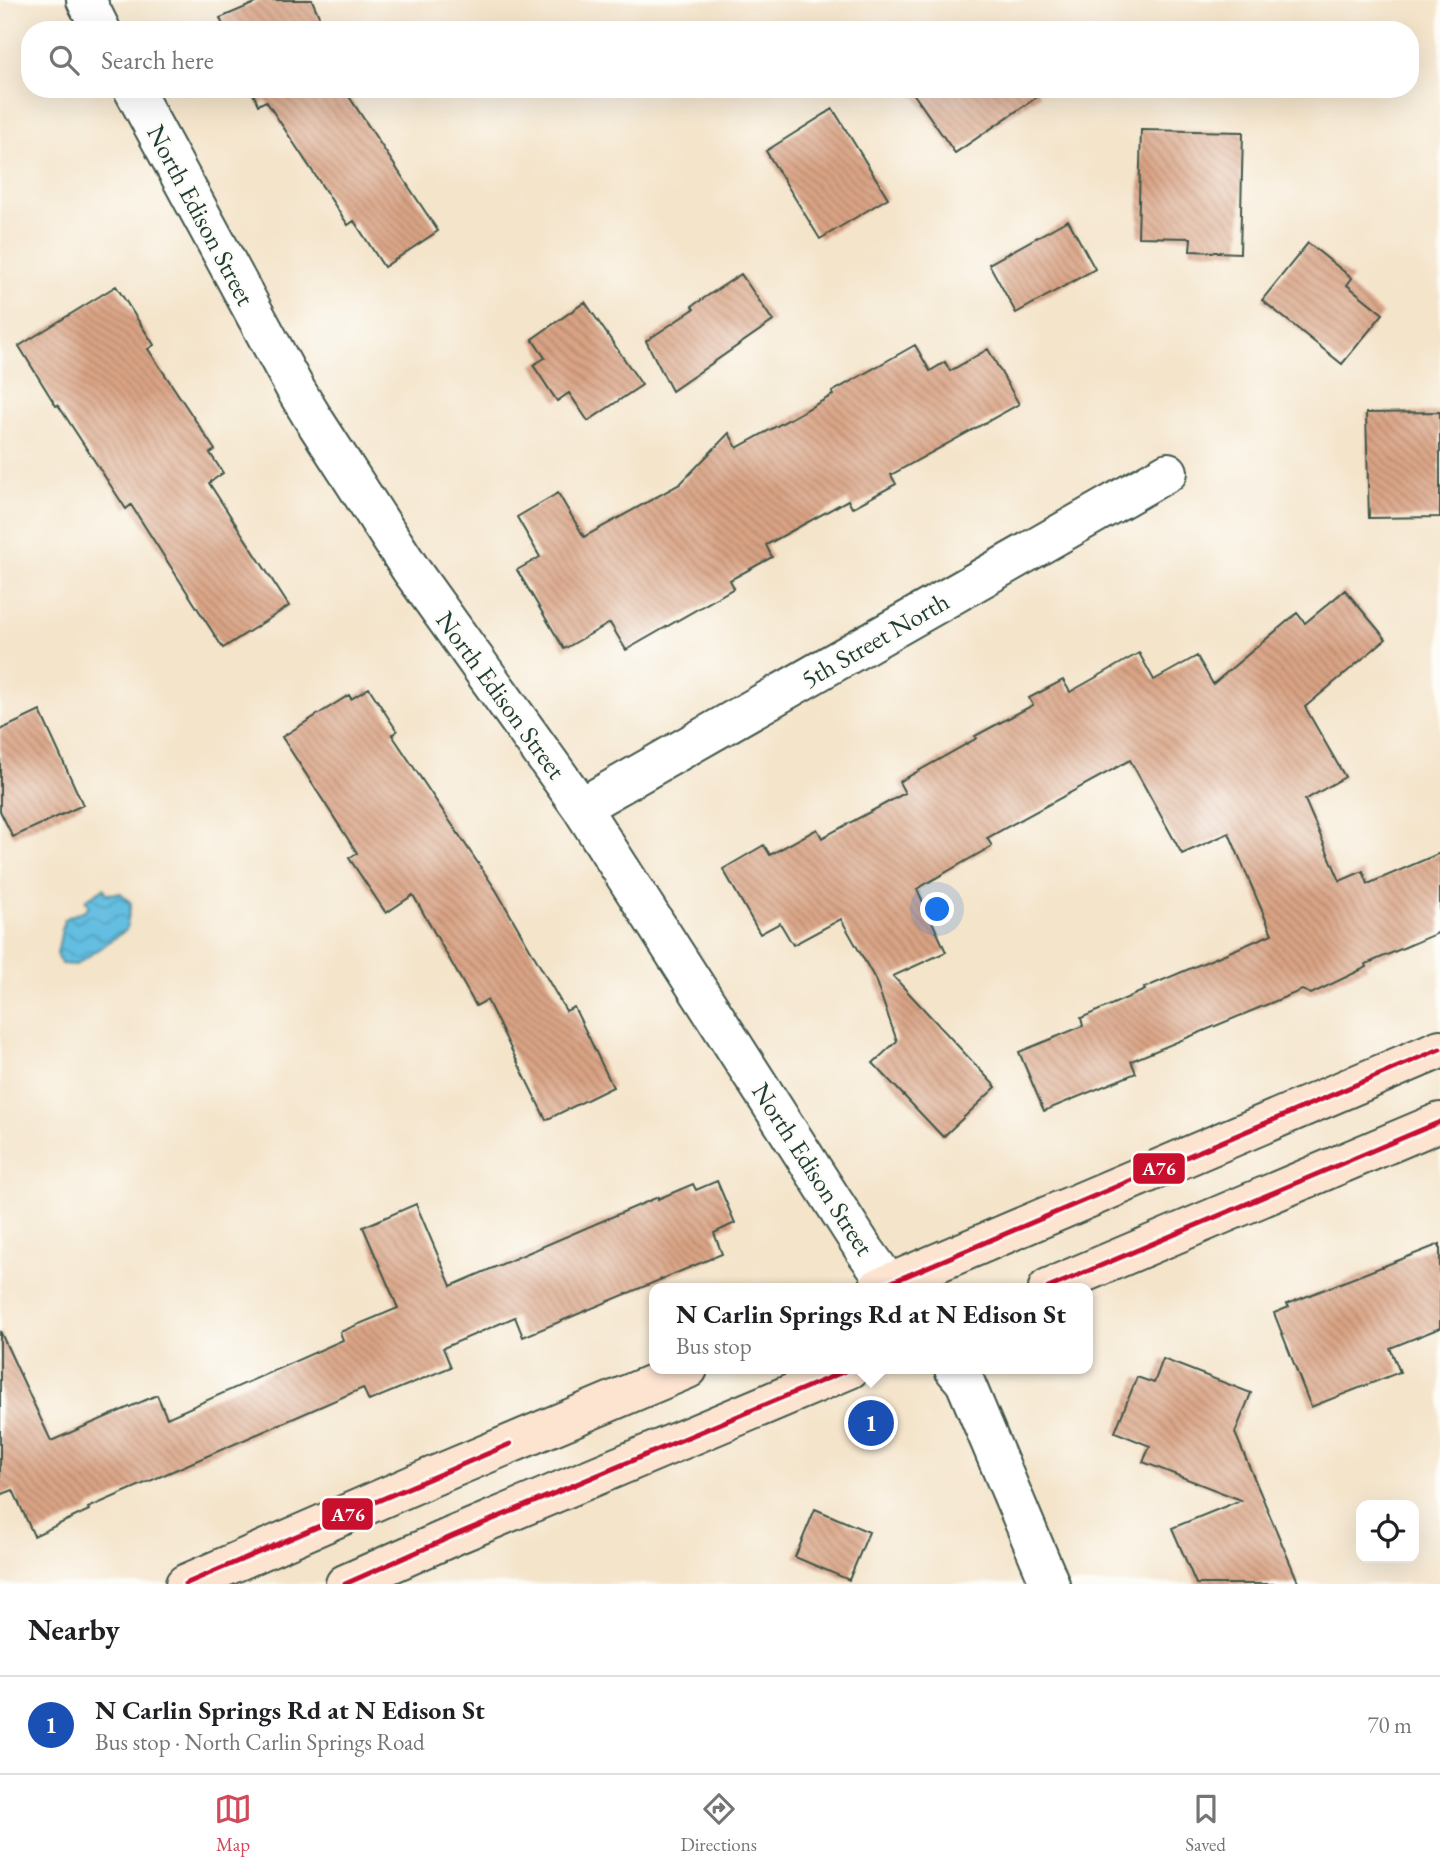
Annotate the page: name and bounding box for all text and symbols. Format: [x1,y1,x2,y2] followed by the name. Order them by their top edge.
[21,21,1419,98] search box
[45,41,83,79] icon: search
[101,43,214,77] text: Search here
[139,119,263,311] street label: North Edison Street
[795,584,955,696] street label: 5th Street North
[429,604,573,786] street label: North Edison Street
[920,892,954,926] your location
[744,1076,882,1262] street label: North Edison Street
[1132,1152,1186,1185] line badge: A76
[1141,1156,1176,1181] text: A76
[649,1283,1093,1374] popup
[676,1297,1066,1331] text: N Carlin Springs Rd at N Edison St
[676,1331,752,1361] text: Bus stop
[848,1397,894,1449] pin: 1
[321,1497,374,1531] line badge: A76
[1356,1500,1419,1563] map controls
[1356,1500,1419,1563] button: locate
[330,1502,365,1527] text: A76
[28,1610,120,1649] text: Nearby
[95,1693,485,1727] text: N Carlin Springs Rd at N Edison St
[45,1710,57,1740] text: 1
[1367,1710,1412,1740] text: 70 m
[95,1727,425,1757] text: Bus stop · North Carlin Springs Road
[214,1790,252,1857] tab: Map
[680,1790,757,1857] tab: Directions
[1185,1790,1226,1857] tab: Saved

